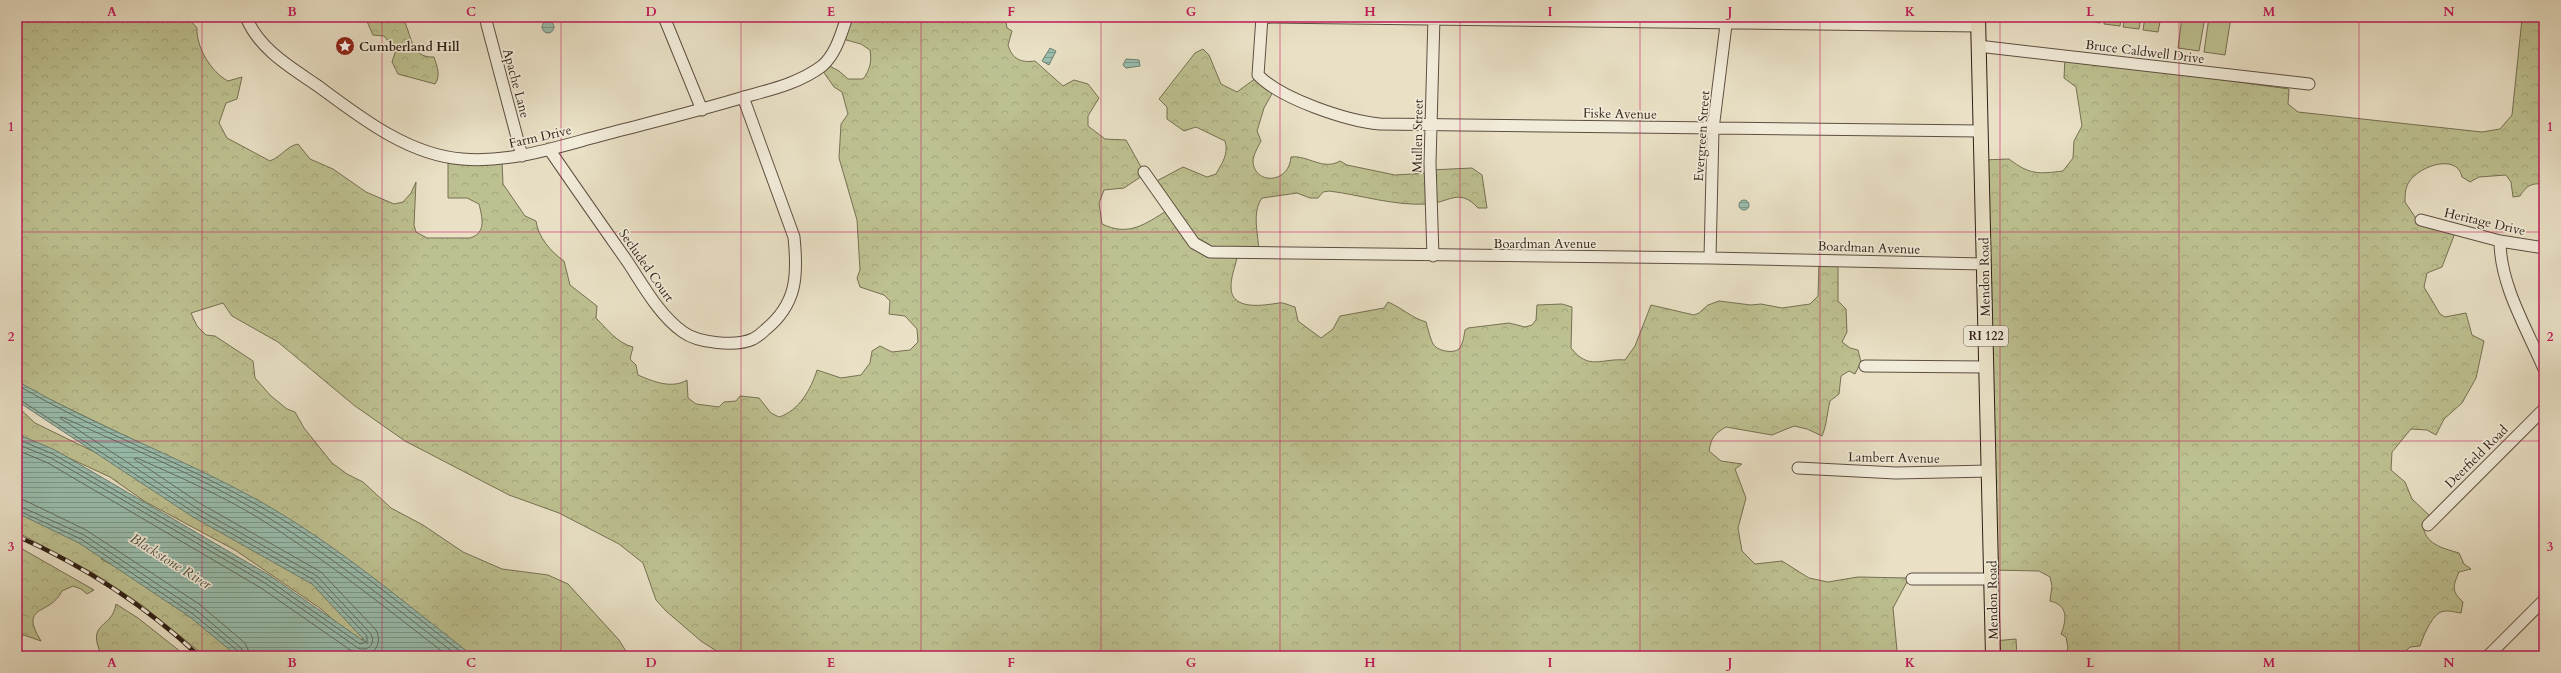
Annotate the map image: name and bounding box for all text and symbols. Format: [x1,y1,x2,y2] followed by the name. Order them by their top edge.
[107,3,117,21] text: A
[287,3,297,21] text: B
[466,3,476,21] text: C
[645,3,657,21] text: D
[827,3,835,21] text: E
[1007,3,1015,21] text: F
[1186,3,1197,21] text: G
[1364,3,1376,21] text: H
[1547,3,1553,21] text: I
[1726,3,1733,21] text: J
[1905,3,1916,21] text: K
[2086,3,2095,21] text: L
[2263,3,2276,21] text: M
[2443,3,2455,21] text: N
[334,35,356,57] place icon: Cumberland Hill
[2084,36,2205,68] street label: Bruce Caldwell Drive
[359,38,460,56] place label: Cumberland Hill
[498,47,534,120] street label: Apache Lane
[1690,90,1714,182] street label: Evergreen Street
[1408,99,1428,173] street label: Mullen Street
[1583,104,1657,124] street label: Fiske Avenue
[8,118,14,136] text: 1
[2547,118,2553,136] text: 1
[507,121,573,153] street label: Farm Drive
[2442,204,2527,240] street label: Heritage Drive
[614,226,678,306] street label: Secluded Court
[1494,235,1596,253] street label: Boardman Avenue
[1817,237,1921,259] street label: Boardman Avenue
[1975,237,1995,317] street label: Mendon Road
[1964,326,2008,346] road number: RI 122
[8,328,15,346] text: 2
[2547,328,2554,346] text: 2
[2441,421,2512,492] street label: Deerfield Road
[1848,448,1940,468] street label: Lambert Avenue
[127,529,215,594] water label: Blackstone River
[8,538,15,556] text: 3
[2547,538,2554,556] text: 3
[1983,560,2003,640] street label: Mendon Road
[107,654,117,672] text: A
[287,654,297,672] text: B
[466,654,476,672] text: C
[645,654,657,672] text: D
[827,654,835,672] text: E
[1007,654,1015,672] text: F
[1186,654,1197,672] text: G
[1364,654,1376,672] text: H
[1547,654,1553,672] text: I
[1726,654,1733,672] text: J
[1905,654,1916,672] text: K
[2086,654,2095,672] text: L
[2263,654,2276,672] text: M
[2443,654,2455,672] text: N

